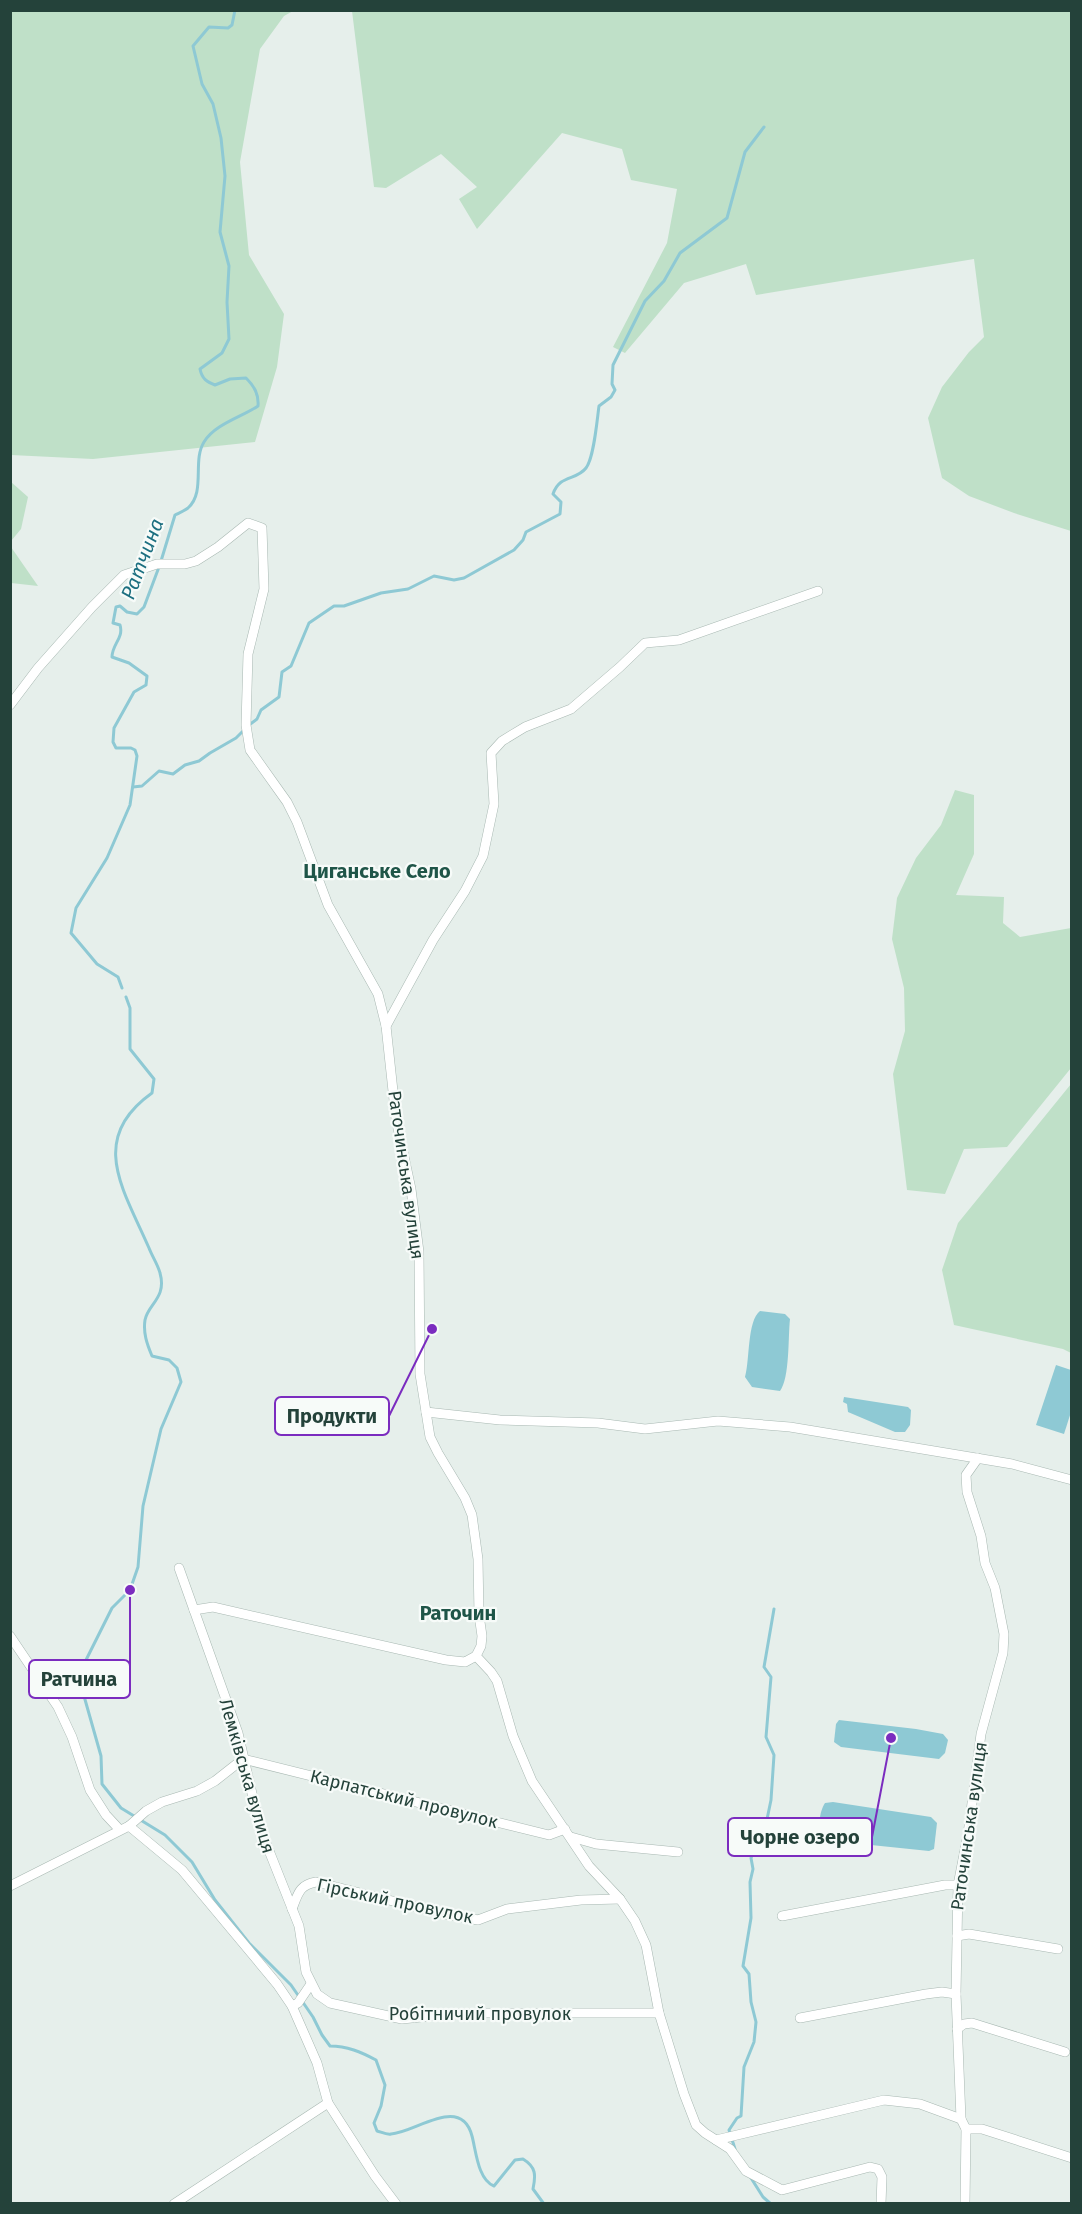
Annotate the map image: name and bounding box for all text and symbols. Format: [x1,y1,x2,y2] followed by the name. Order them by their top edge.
[116,515,168,603] water label: Ратчина
[303,859,451,883] district label: Циганське Село
[383,1089,429,1261] street label: Раточинська вулиця
[275,1397,389,1435] callout: Продукти
[287,1404,377,1428] text: Продукти
[420,1601,496,1625] district label: Раточин
[29,1660,130,1698] callout: Ратчина
[41,1667,117,1691] text: Ратчина
[214,1696,280,1856] street label: Лемківська вулиця
[946,1740,992,1912] street label: Раточинська вулиця
[308,1765,501,1833] street label: Карпатський провулок
[728,1818,872,1856] callout: Чорне озеро
[740,1825,860,1849] text: Чорне озеро
[315,1874,476,1928] street label: Гірський провулок
[389,2003,572,2025] street label: Робітничий провулок

